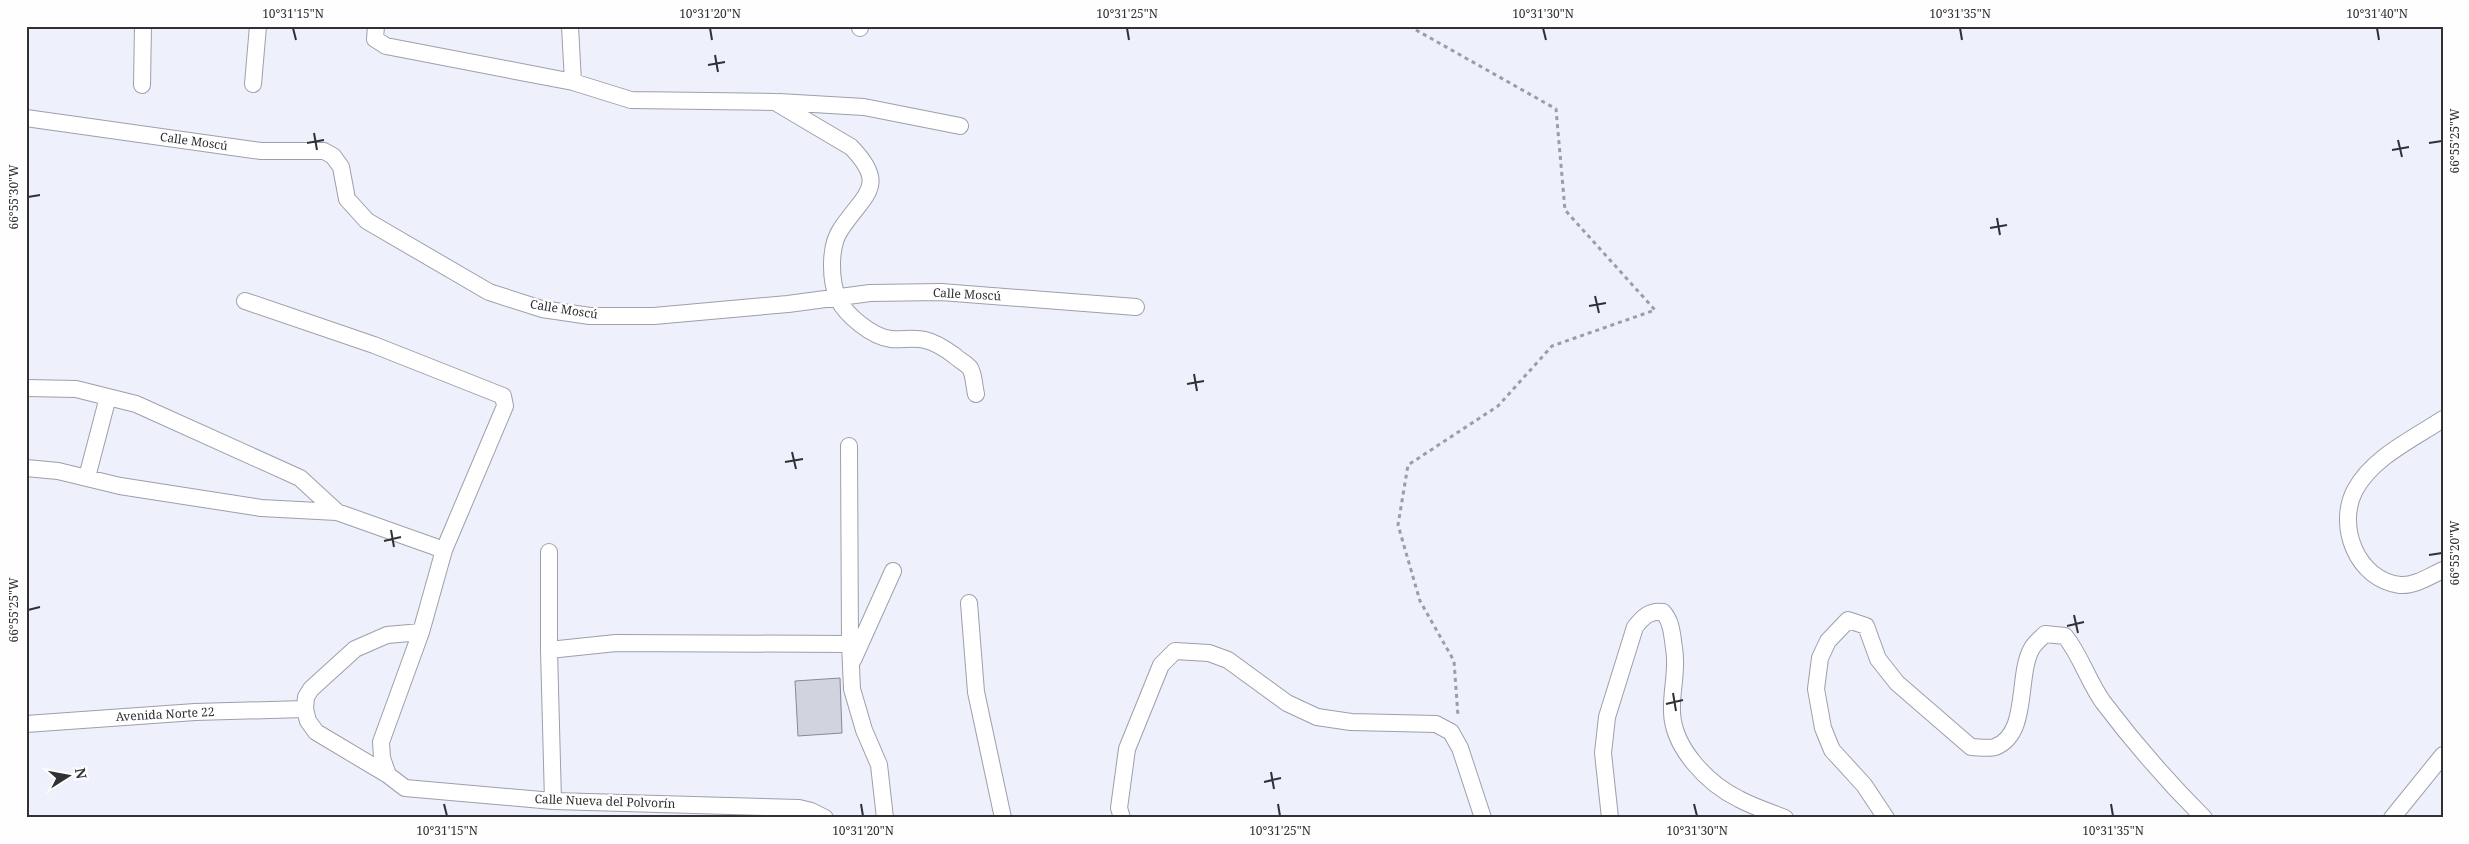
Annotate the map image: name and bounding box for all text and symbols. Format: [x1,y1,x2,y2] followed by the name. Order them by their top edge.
[262,5,324,22] text: 10°31'15"N
[679,5,741,22] text: 10°31'20"N
[1096,5,1158,22] text: 10°31'25"N
[1512,5,1574,22] text: 10°31'30"N
[1929,5,1991,22] text: 10°31'35"N
[2346,5,2408,22] text: 10°31'40"N
[2446,108,2463,174] text: 66°55'25"W
[159,128,229,154] street label: Calle Moscú
[5,164,22,230] text: 66°55'30"W
[932,284,1002,304] street label: Calle Moscú
[529,295,599,323] street label: Calle Moscú
[2446,520,2463,586] text: 66°55'20"W
[5,577,22,643] text: 66°55'25"W
[115,703,215,725] street label: Avenida Norte 22
[42,752,92,802] north arrow
[71,766,92,781] text: N
[534,790,676,812] street label: Calle Nueva del Polvorín
[416,822,478,839] text: 10°31'15"N
[832,822,894,839] text: 10°31'20"N
[1249,822,1311,839] text: 10°31'25"N
[1666,822,1728,839] text: 10°31'30"N
[2082,822,2144,839] text: 10°31'35"N

